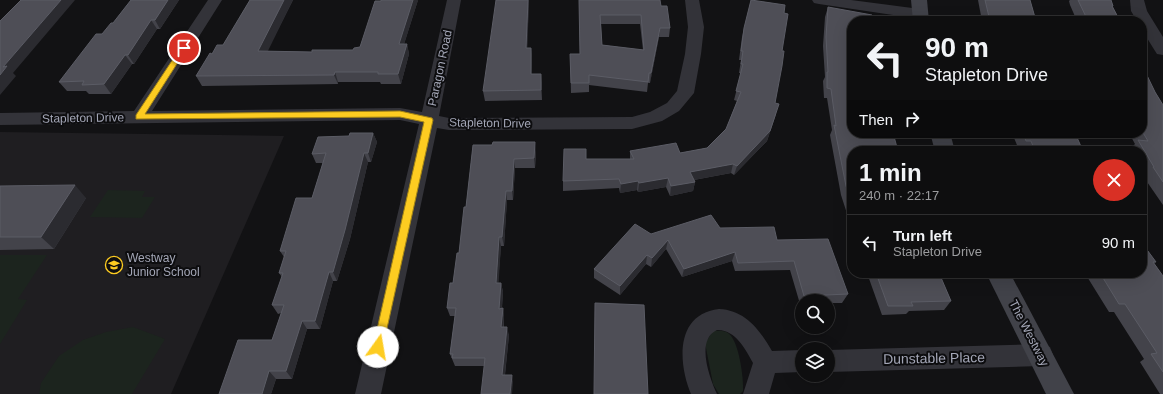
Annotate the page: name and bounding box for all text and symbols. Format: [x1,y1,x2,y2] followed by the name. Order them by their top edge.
[425,29,455,107] street label: Paragon Road
[167,31,201,65] pin
[859,32,911,84] icon: left
[925,32,989,63] text: 90 m
[173,37,195,59] icon: arrive
[925,65,1048,85] text: Stapleton Drive
[901,108,923,130] icon: right
[42,110,124,126] street label: Stapleton Drive
[859,111,893,128] text: Then
[449,115,531,131] street label: Stapleton Drive
[859,159,922,186] text: 1 min
[1093,159,1135,201] button: close
[859,188,939,203] text: 240 m · 22:17
[893,227,952,244] text: Turn left
[859,232,881,254] icon: left
[1102,234,1135,251] text: 90 m
[893,244,982,259] text: Stapleton Drive
[127,251,200,279] place label: Westway Junior School
[104,255,124,275] school or university icon: Westway Junior School
[795,294,835,382] map controls
[795,294,835,334] button: search
[1006,298,1052,368] street label: The Westway
[357,326,399,368] position arrow
[795,342,835,382] button: layers
[883,349,985,367] street label: Dunstable Place

